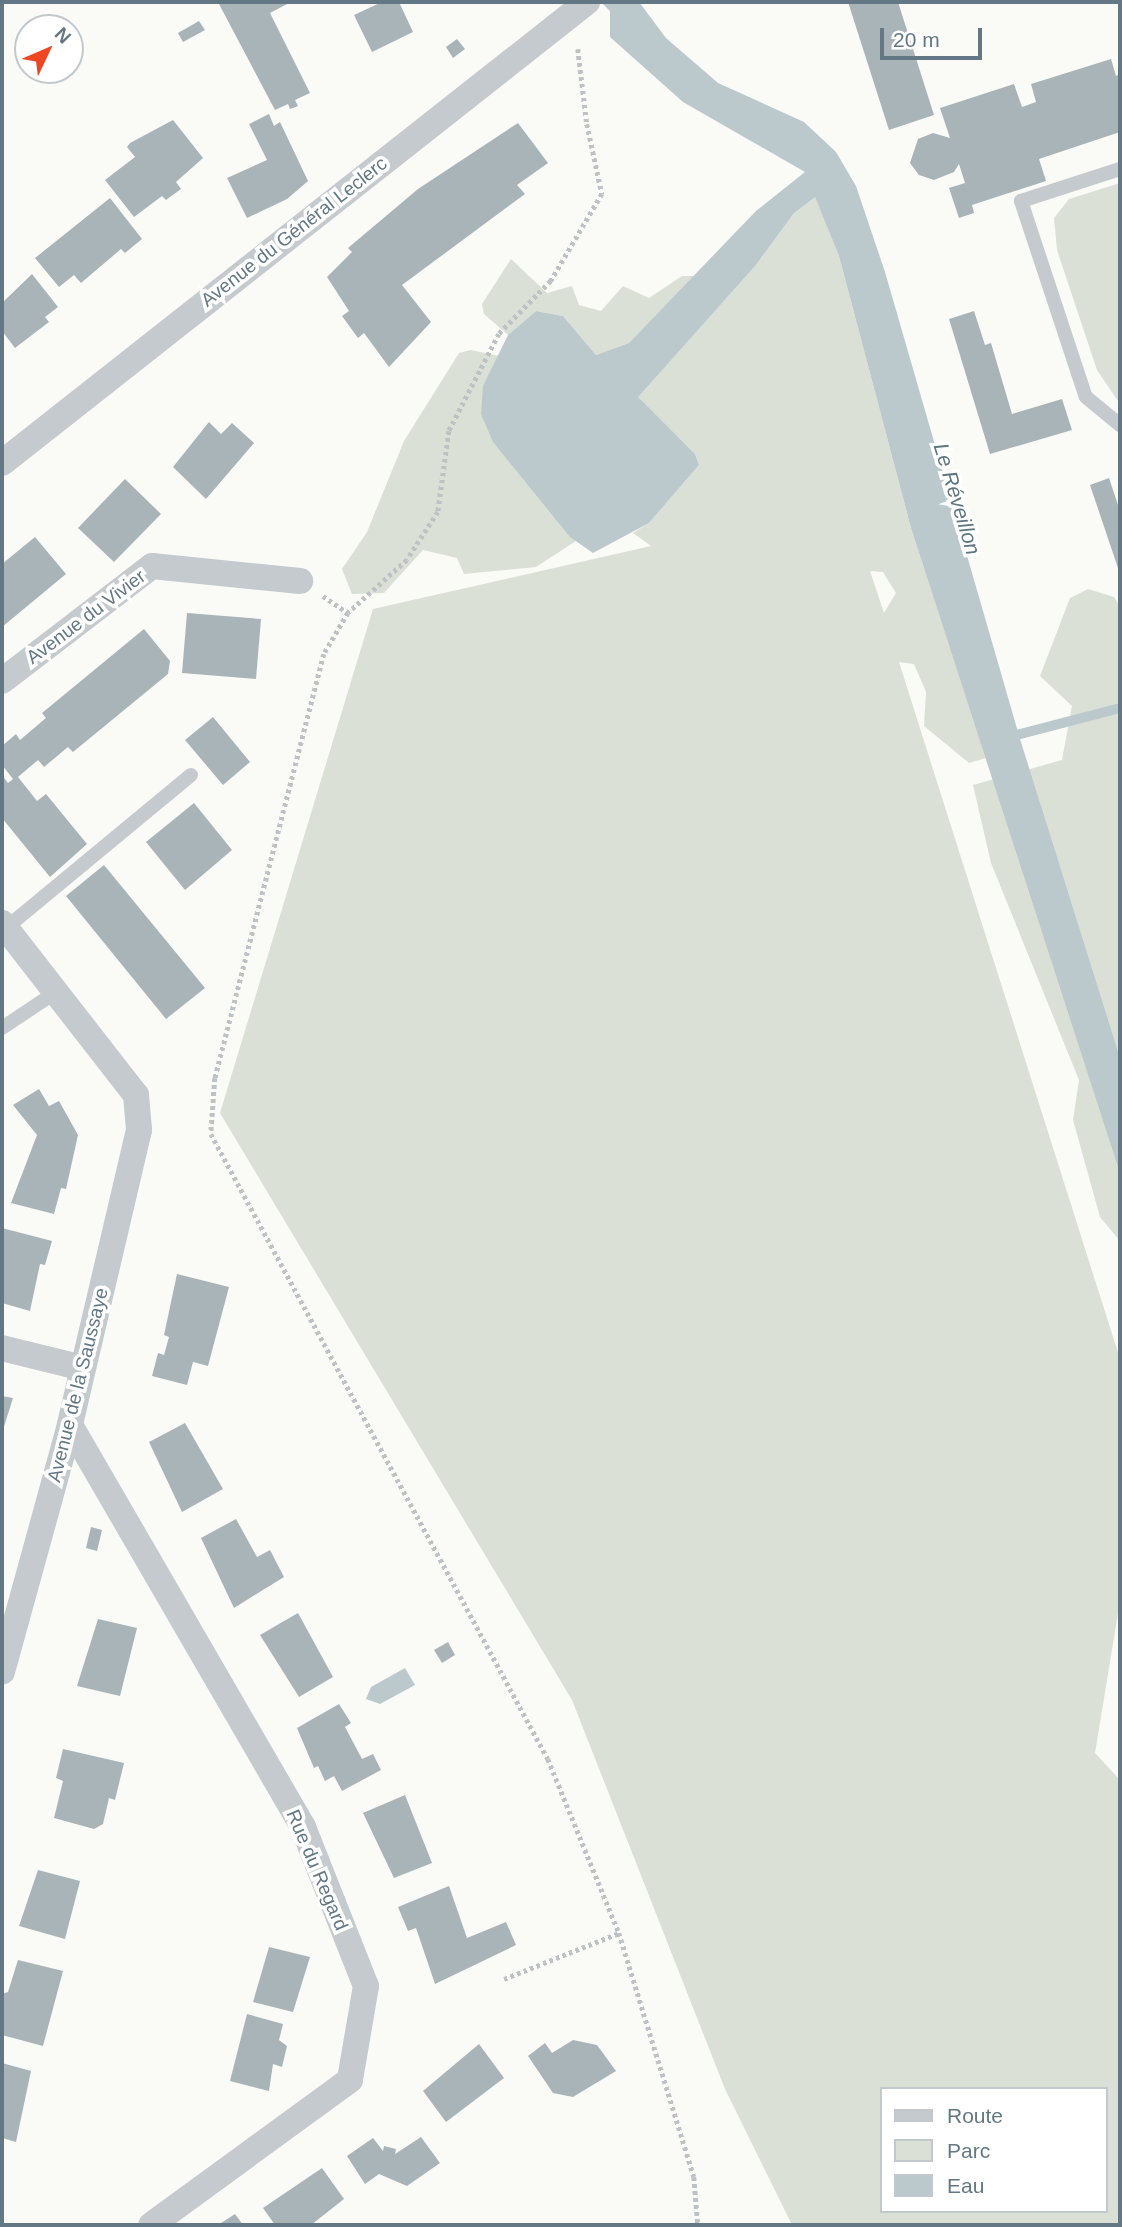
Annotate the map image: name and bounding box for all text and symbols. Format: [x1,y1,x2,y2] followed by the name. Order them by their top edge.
[14,14,84,84] north arrow
[884,14,986,58] scale bar
[51,23,75,48] text: N
[893,28,940,51] text: 20 m
[196,152,392,312] street label: Avenue du Général Leclerc
[928,440,986,558] water label: Le Réveillon
[22,565,150,669] street label: Avenue du Vivier
[43,1286,113,1484] street label: Avenue de la Saussaye
[281,1806,353,1934] street label: Rue du Regard
[880,2087,1108,2213] legend
[947,2104,1003,2127] text: Route
[947,2139,990,2162] text: Parc
[947,2174,984,2197] text: Eau

